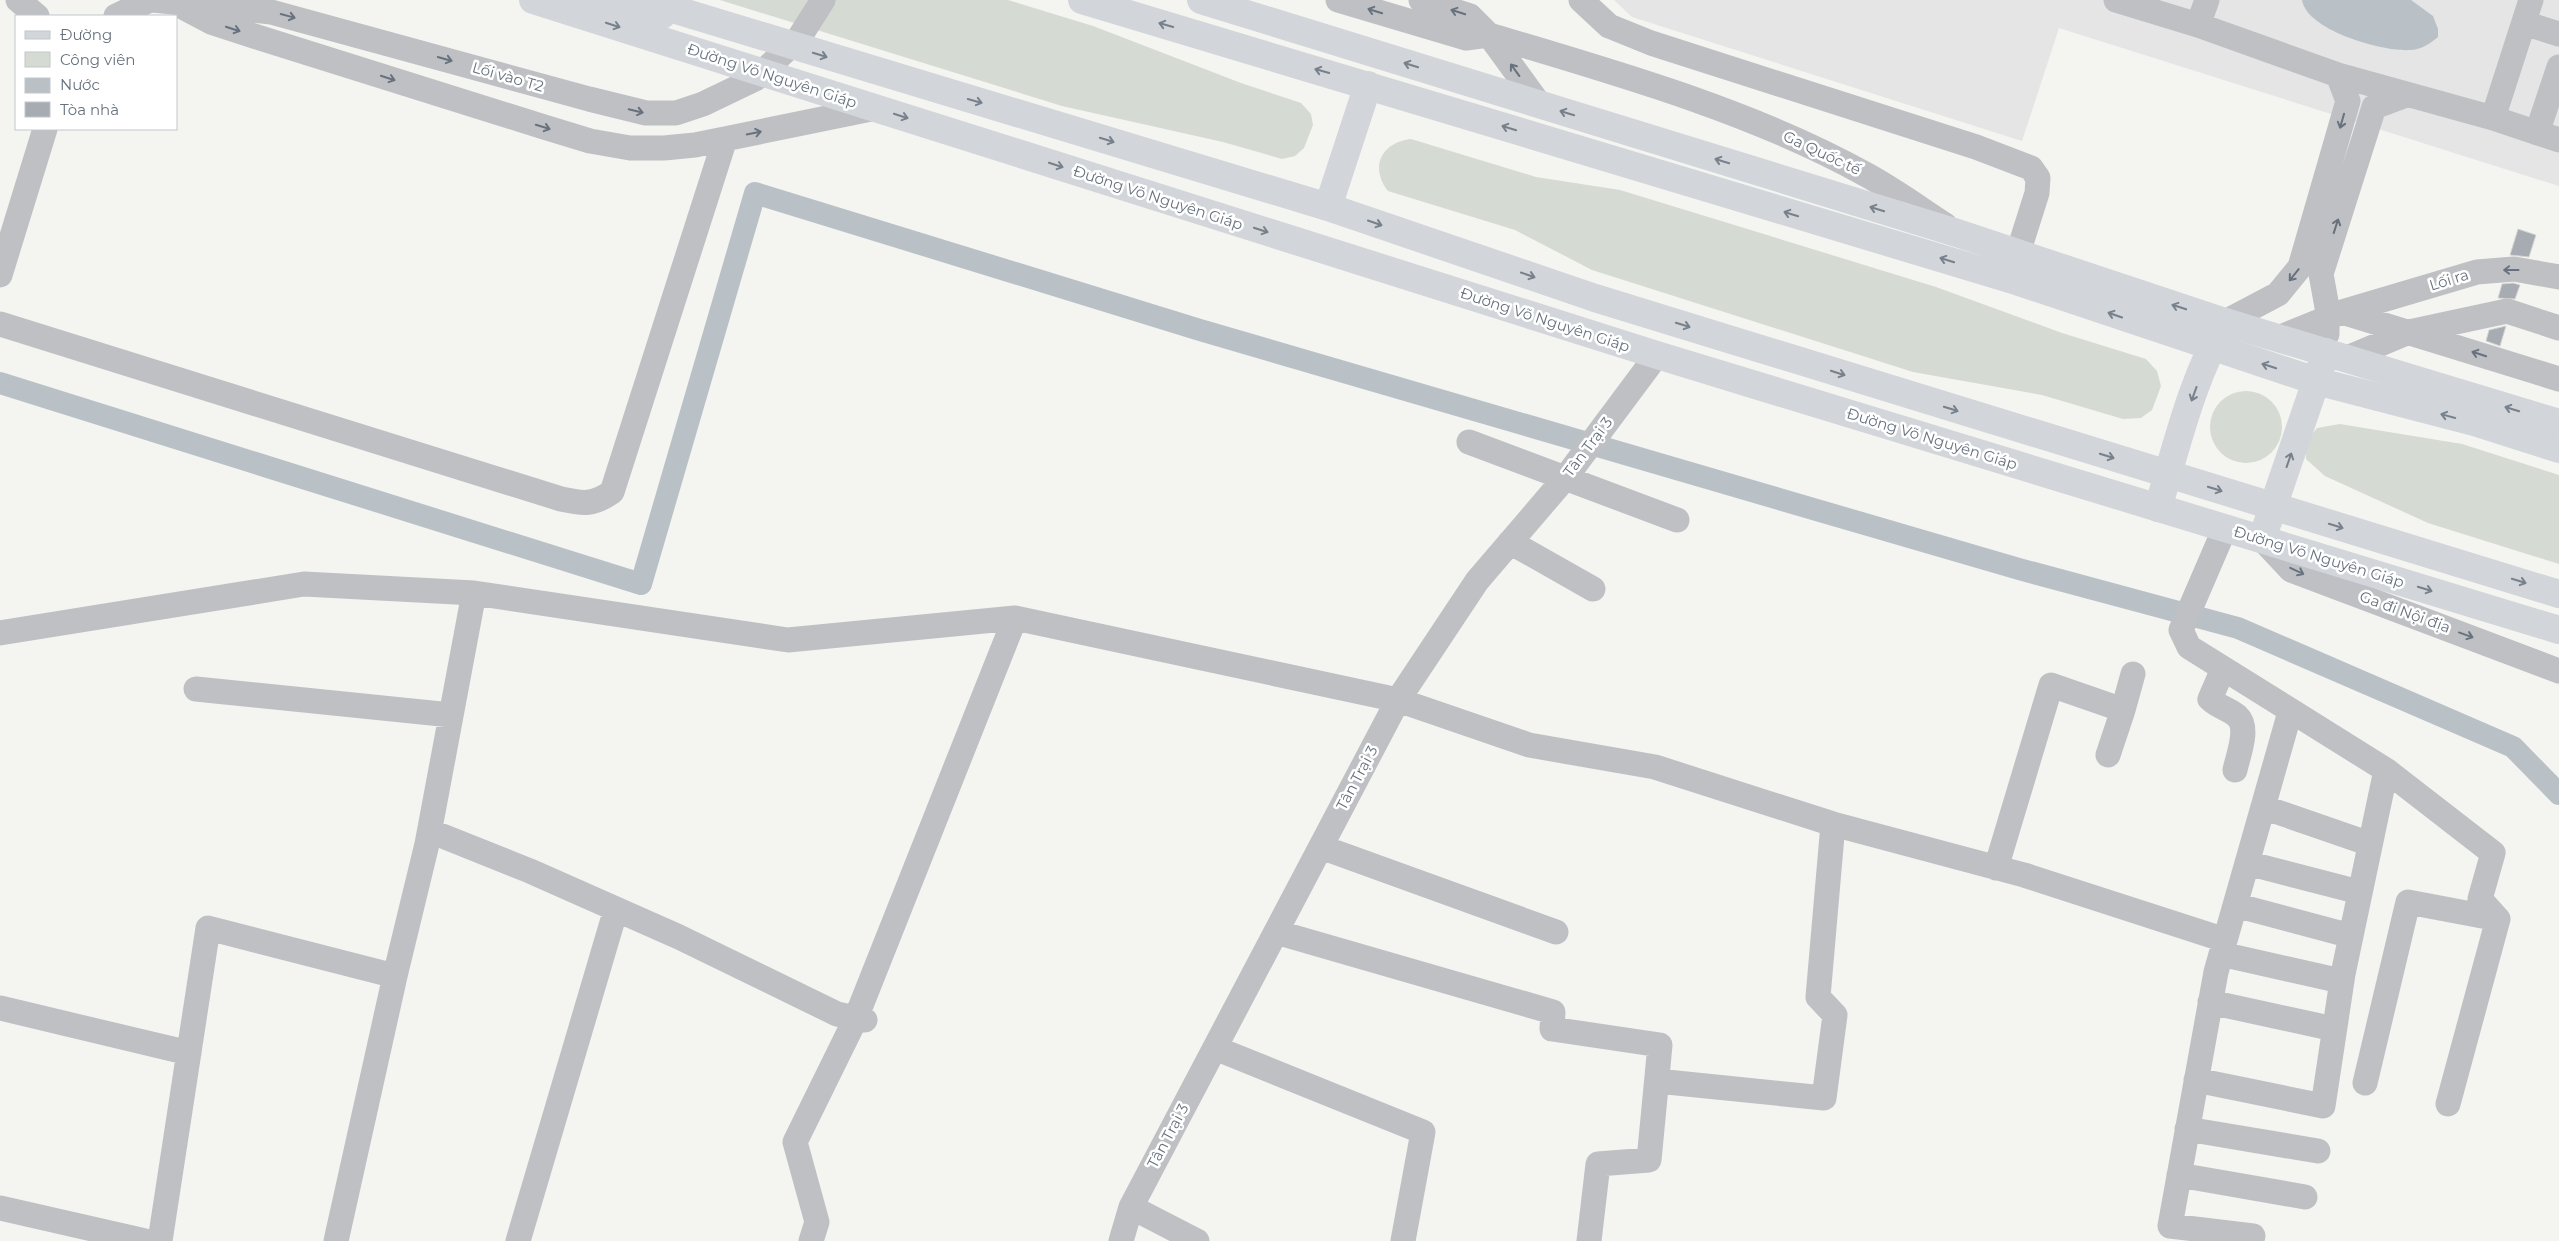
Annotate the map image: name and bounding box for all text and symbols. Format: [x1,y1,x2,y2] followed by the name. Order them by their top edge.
[1367,6,1383,16] one-way arrow
[1451,7,1467,16] one-way arrow
[280,12,296,22] one-way arrow
[15,15,178,130] legend
[1158,20,1174,30] one-way arrow
[605,21,621,31] one-way arrow
[60,25,112,44] text: Đường
[225,25,241,34] one-way arrow
[685,39,859,112] street label: Đường Võ Nguyên Giáp
[60,50,135,69] text: Công viên
[812,50,828,60] one-way arrow
[436,55,452,64] one-way arrow
[470,57,546,96] street label: Lối vào T2
[1404,60,1420,69] one-way arrow
[1509,64,1520,77] one-way arrow
[1314,66,1330,76] one-way arrow
[380,74,396,84] one-way arrow
[60,75,100,94] text: Nước
[967,97,983,107] one-way arrow
[60,100,119,119] text: Tòa nhà
[628,107,644,116] one-way arrow
[1559,108,1575,117] one-way arrow
[893,112,909,122] one-way arrow
[2337,112,2347,128] one-way arrow
[535,123,551,133] one-way arrow
[1501,123,1517,133] one-way arrow
[1780,126,1865,179] street label: Ga Quốc tế
[746,128,762,137] one-way arrow
[1099,136,1115,146] one-way arrow
[1714,155,1730,165] one-way arrow
[1048,161,1064,171] one-way arrow
[1071,161,1245,234] street label: Đường Võ Nguyên Giáp
[1870,203,1886,213] one-way arrow
[1784,208,1800,218] one-way arrow
[1366,219,1382,228] one-way arrow
[2332,219,2341,235] one-way arrow
[1253,226,1269,235] one-way arrow
[1939,255,1955,265] one-way arrow
[2427,265,2471,295] street label: Lối ra
[2503,265,2520,275] one-way arrow
[2288,268,2299,281] one-way arrow
[1520,271,1536,280] one-way arrow
[1458,283,1632,356] street label: Đường Võ Nguyên Giáp
[2171,302,2187,311] one-way arrow
[2107,310,2123,319] one-way arrow
[1675,321,1690,330] one-way arrow
[2471,348,2487,358] one-way arrow
[2262,361,2278,371] one-way arrow
[1830,369,1846,379] one-way arrow
[2189,385,2198,401] one-way arrow
[2505,403,2521,413] one-way arrow
[1845,404,2020,474] street label: Đường Võ Nguyên Giáp
[1943,404,1959,414] one-way arrow
[2441,410,2457,420] one-way arrow
[1559,413,1616,480] street label: Tân Trại 3
[2098,451,2114,461] one-way arrow
[2284,452,2294,468] one-way arrow
[2207,484,2223,494] one-way arrow
[2328,521,2344,531] one-way arrow
[2232,522,2407,592] street label: Đường Võ Nguyên Giáp
[2290,567,2305,577] one-way arrow
[2510,577,2526,587] one-way arrow
[2417,585,2433,595] one-way arrow
[2357,586,2453,637] street label: Ga đi Nội địa
[2457,631,2473,640] one-way arrow
[1332,742,1381,813] street label: Tân Trại 3
[1143,1100,1192,1171] street label: Tân Trại 3

